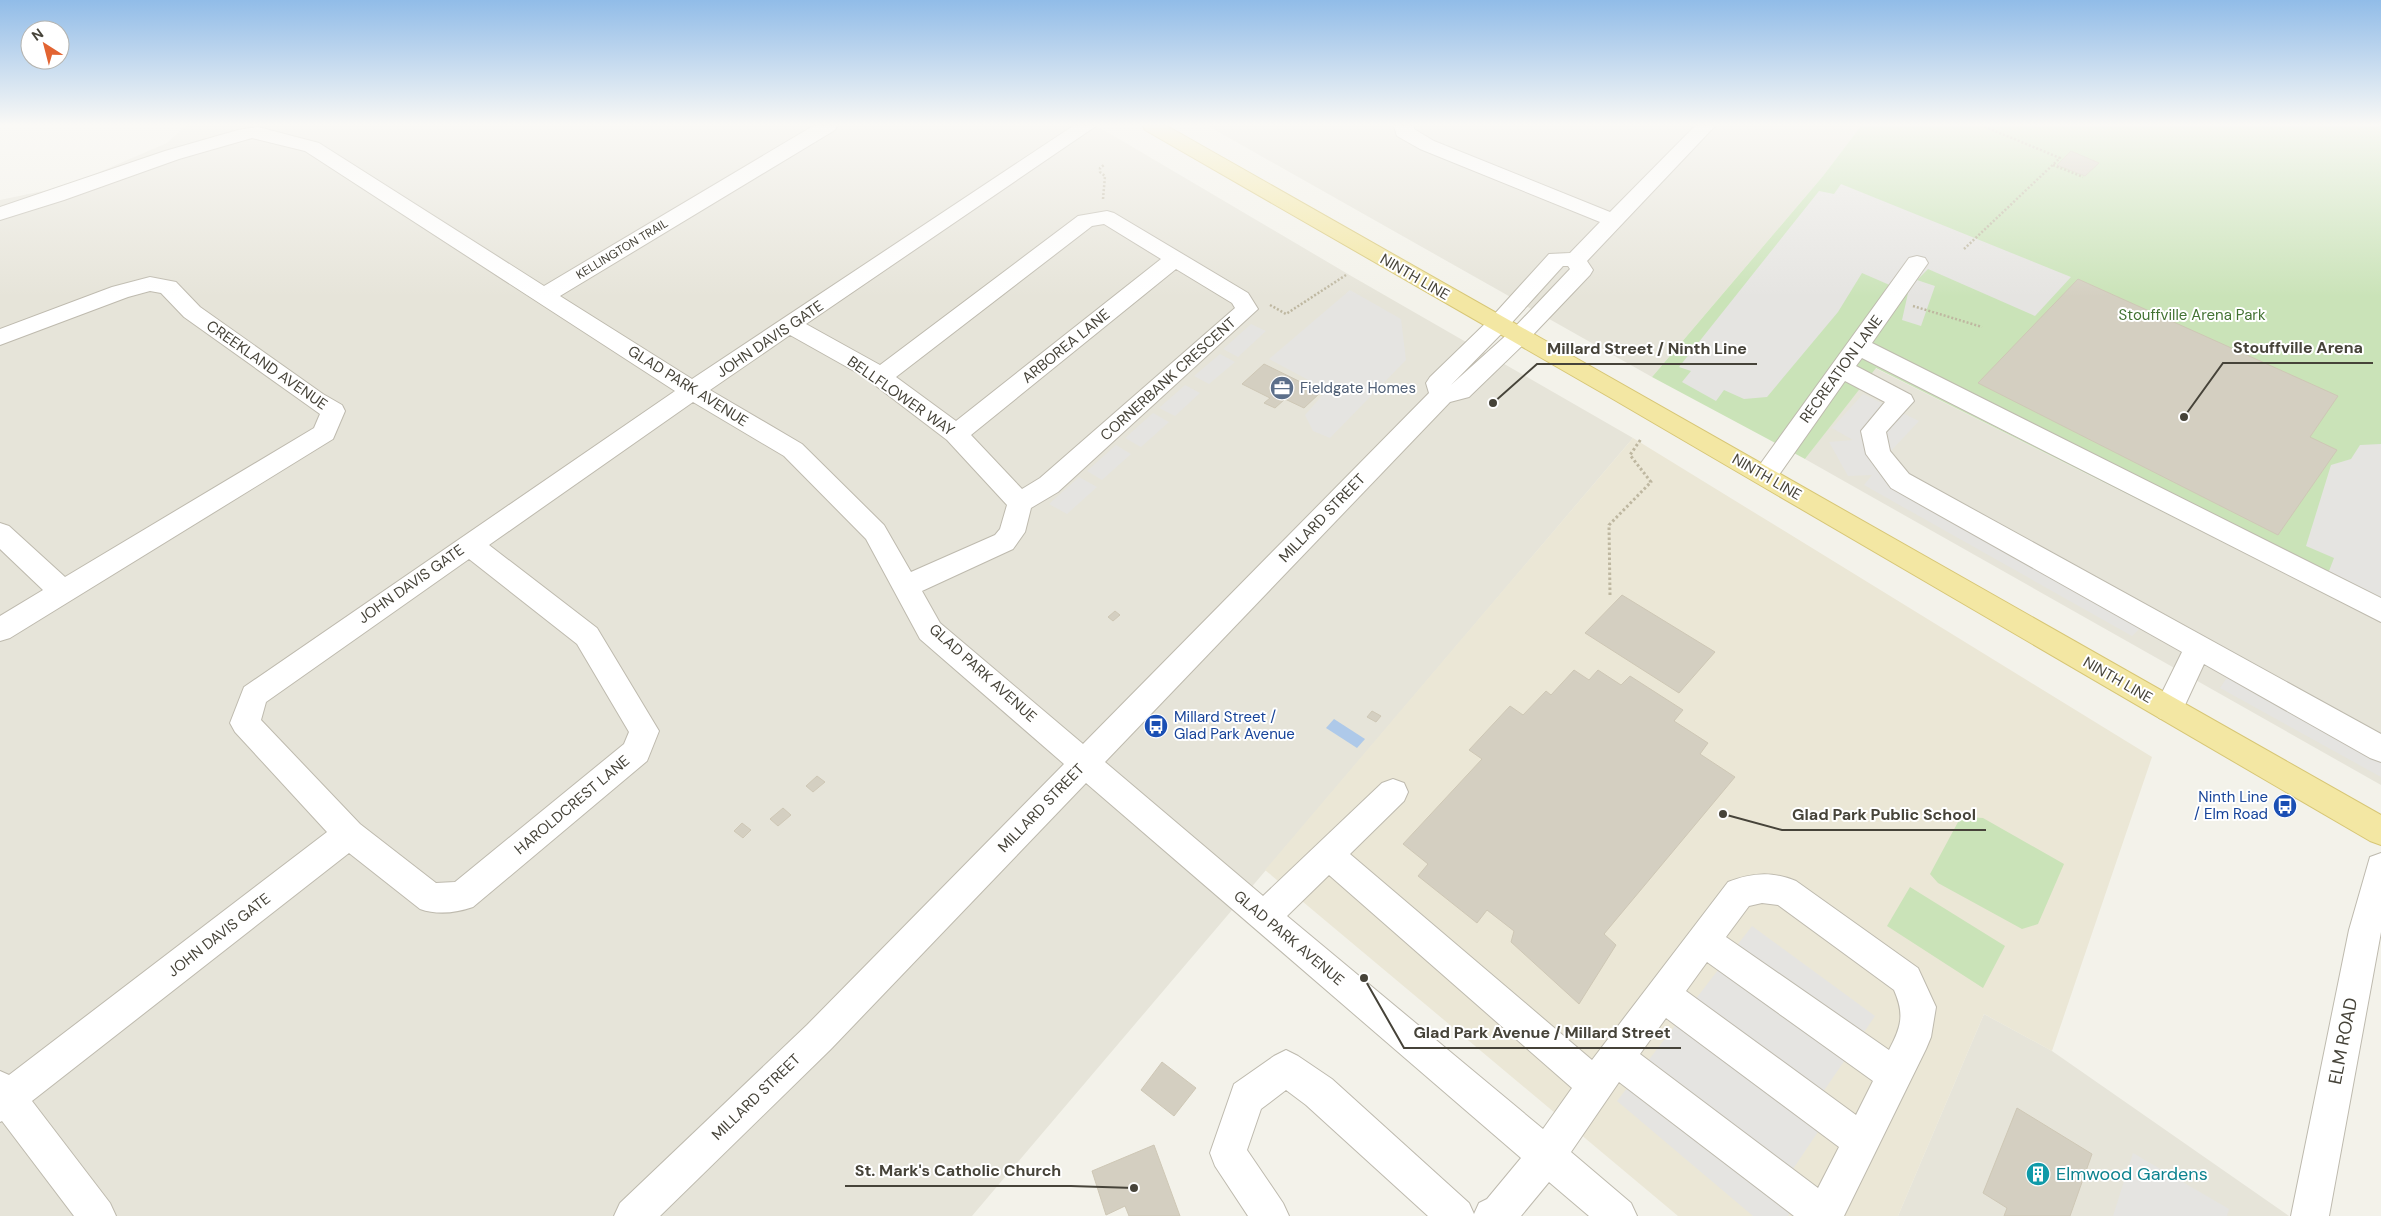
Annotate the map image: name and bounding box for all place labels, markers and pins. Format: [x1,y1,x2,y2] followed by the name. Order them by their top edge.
[2223,332,2373,363] callout: Stouffville Arena
[1537,333,1757,364] callout: Millard Street / Ninth Line
[1269,375,1295,401] office icon: Fieldgate Homes
[1300,378,1416,398] place label: Fieldgate Homes
[1174,707,1295,744] place label: Millard Street / Glad Park Avenue
[1143,713,1169,739] bus stop icon: Millard Street / Glad Park Avenue
[2194,787,2268,824] place label: Ninth Line / Elm Road
[2272,793,2298,819] bus stop icon: Ninth Line / Elm Road
[1782,799,1986,830] callout: Glad Park Public School
[1404,1017,1681,1048] callout: Glad Park Avenue / Millard Street
[845,1155,1071,1186] callout: St. Mark's Catholic Church
[2025,1161,2051,1187] building icon: Elmwood Gardens
[2056,1162,2208,1186] place label: Elmwood Gardens

